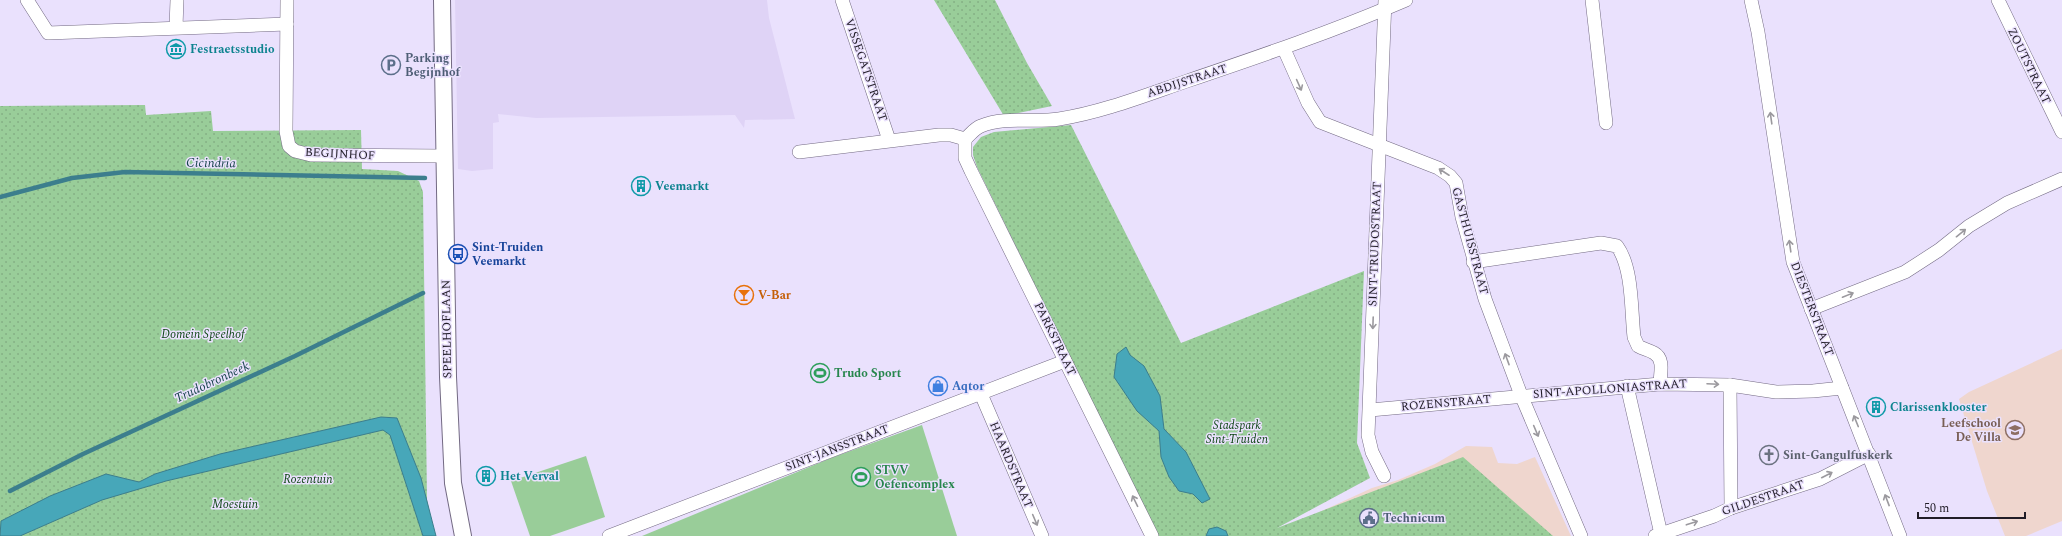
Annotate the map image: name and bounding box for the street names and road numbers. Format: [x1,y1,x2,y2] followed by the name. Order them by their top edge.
[839,16,893,124] street label: VISSEGATSTRAAT
[2002,25,2056,107] street label: ZOUTSTRAAT
[1144,59,1230,103] street label: ABDIJSTRAAT
[304,143,376,165] street label: BEGIJNHOF
[1363,181,1387,307] street label: SINT-TRUDOSTRAAT
[1446,185,1494,297] street label: GASTHUISSTRAAT
[1785,259,1839,359] street label: DIESTERSTRAAT
[437,280,457,378] street label: SPEELHOFLAAN
[1029,299,1081,379] street label: PARKSTRAAT
[1532,374,1688,404] street label: SINT-APOLLONIASTRAAT
[1400,390,1492,416] street label: ROZENSTRAAT
[782,419,892,477] street label: SINT-JANSSTRAAT
[984,419,1038,511] street label: HAARDSTRAAT
[1719,475,1807,521] street label: GILDESTRAAT

